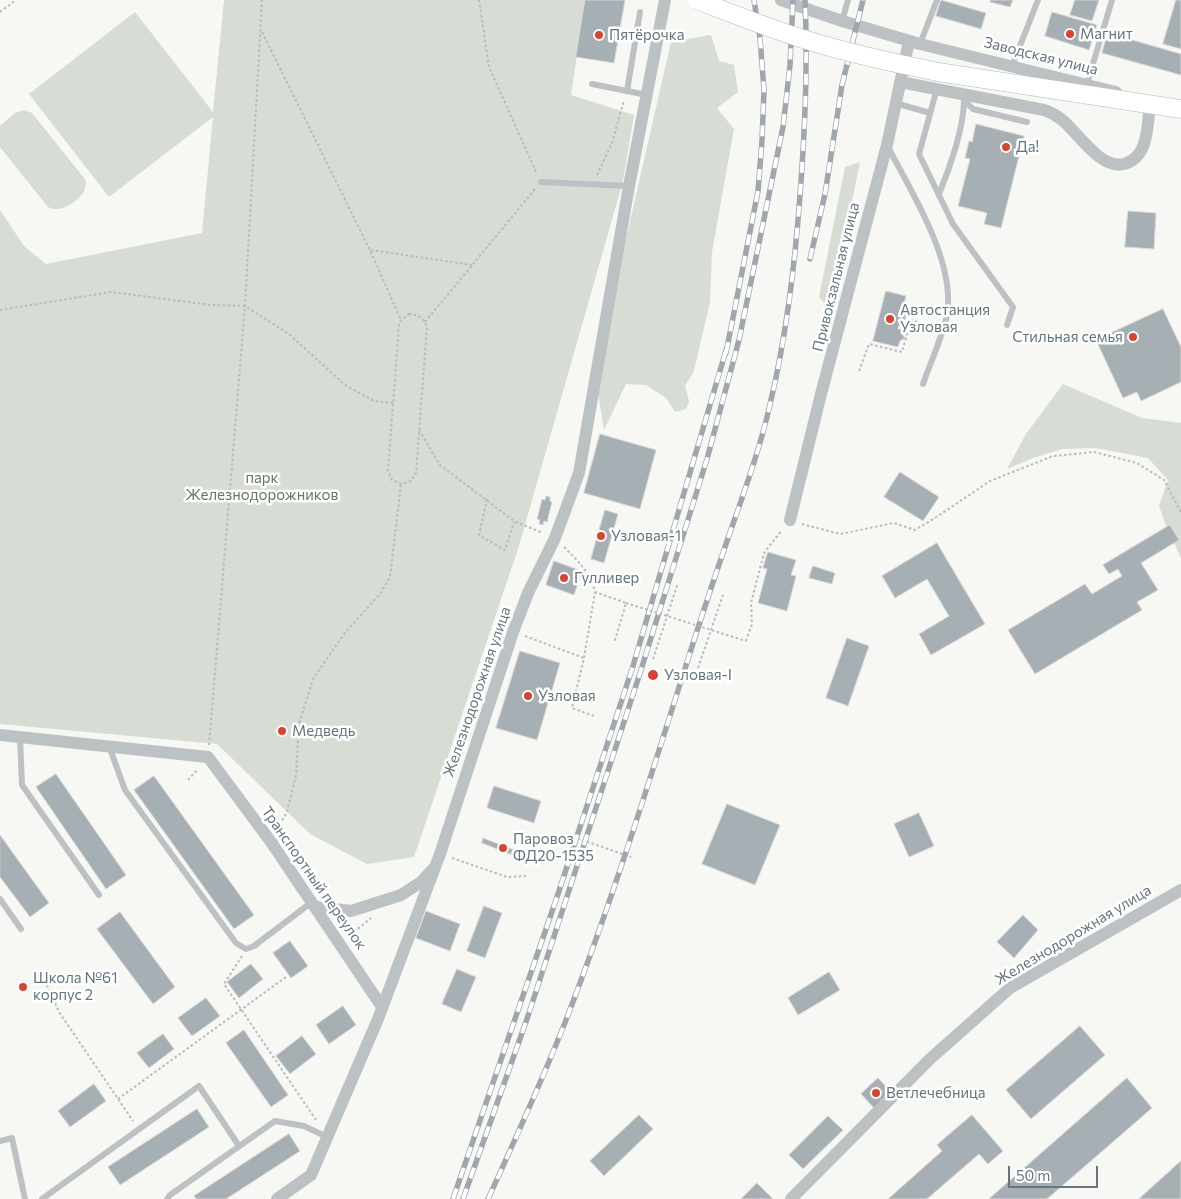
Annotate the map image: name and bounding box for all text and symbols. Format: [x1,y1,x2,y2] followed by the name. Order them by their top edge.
[1080,25,1133,43] place label: Магнит
[609,26,684,44] place label: Пятёрочка
[1064,28,1076,40] marker: Магнит
[593,29,605,41] marker: Пятёрочка
[982,33,1100,79] street label: Заводская улица
[1016,138,1039,156] place label: Да!
[1000,141,1012,153] marker: Да!
[809,201,863,353] street label: Привокзальная улица
[900,301,990,336] place label: Автостанция Узловая
[884,313,896,325] marker: Автостанция Узловая
[1012,328,1123,346] place label: Стильная семья
[1127,331,1139,343] marker: Стильная семья
[186,469,338,504] park label: парк Железнодорожников
[611,527,681,545] place label: Узловая-1
[595,530,607,542] marker: Узловая-1
[574,569,639,587] place label: Гулливер
[558,572,570,584] marker: Гулливер
[439,604,515,780] street label: Железнодорожная улица
[664,666,732,684] place label: Узловая-I
[646,668,660,682] marker: Узловая-I
[538,687,596,705] place label: Узловая
[522,690,534,702] marker: Узловая
[292,722,355,740] place label: Медведь
[276,725,288,737] marker: Медведь
[258,803,370,953] street label: Транспортный переулок
[513,830,594,865] place label: Паровоз ФД20-1535
[497,842,509,854] marker: Паровоз ФД20-1535
[992,881,1154,989] street label: Железнодорожная улица
[33,969,118,1004] place label: Школа №61 корпус 2
[17,981,29,993] marker: Школа №61 корпус 2
[886,1084,986,1102] place label: Ветлечебница
[870,1087,882,1099] marker: Ветлечебница
[1011,1156,1101,1188] scale bar
[1016,1166,1050,1184] text: 50 m

